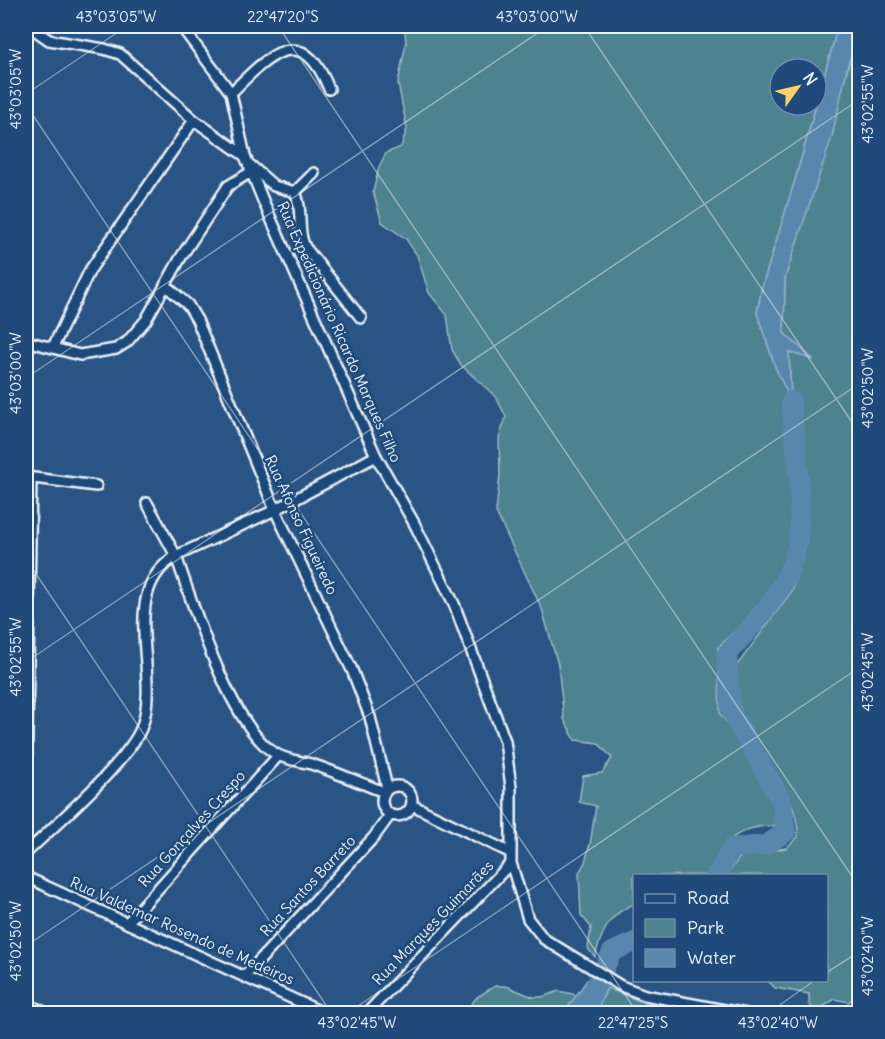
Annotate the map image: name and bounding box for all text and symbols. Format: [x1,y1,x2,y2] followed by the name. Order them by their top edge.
[76,7,157,26] text: 43°03'05"W
[247,7,319,26] text: 22°47'20"S
[496,7,578,26] text: 43°03'00"W
[6,48,25,129] text: 43°03'05"W
[768,57,828,117] north arrow
[858,64,877,144] text: 43°02'55"W
[799,68,822,89] text: N
[273,198,406,465] street label: Rua Expedicionário Ricardo Marques Filho
[6,332,25,414] text: 43°03'00"W
[858,347,877,428] text: 43°02'50"W
[261,452,342,598] street label: Rua Afonso Figueiredo
[6,617,25,697] text: 43°02'55"W
[858,632,877,711] text: 43°02'45"W
[134,766,249,891] street label: Rua Gonçalves Crespo
[256,831,359,940] street label: Rua Santos Barreto
[368,856,497,989] street label: Rua Marques Guimarães
[67,872,297,989] street label: Rua Valdemar Rosendo de Medeiros
[633,874,828,982] legend
[687,886,730,909] text: Road
[6,900,25,981] text: 43°02'50"W
[687,916,724,939] text: Park
[858,916,877,996] text: 43°02'40"W
[687,946,737,969] text: Water
[318,1013,397,1032] text: 43°02'45"W
[598,1013,668,1032] text: 22°47'25"S
[738,1013,818,1032] text: 43°02'40"W

